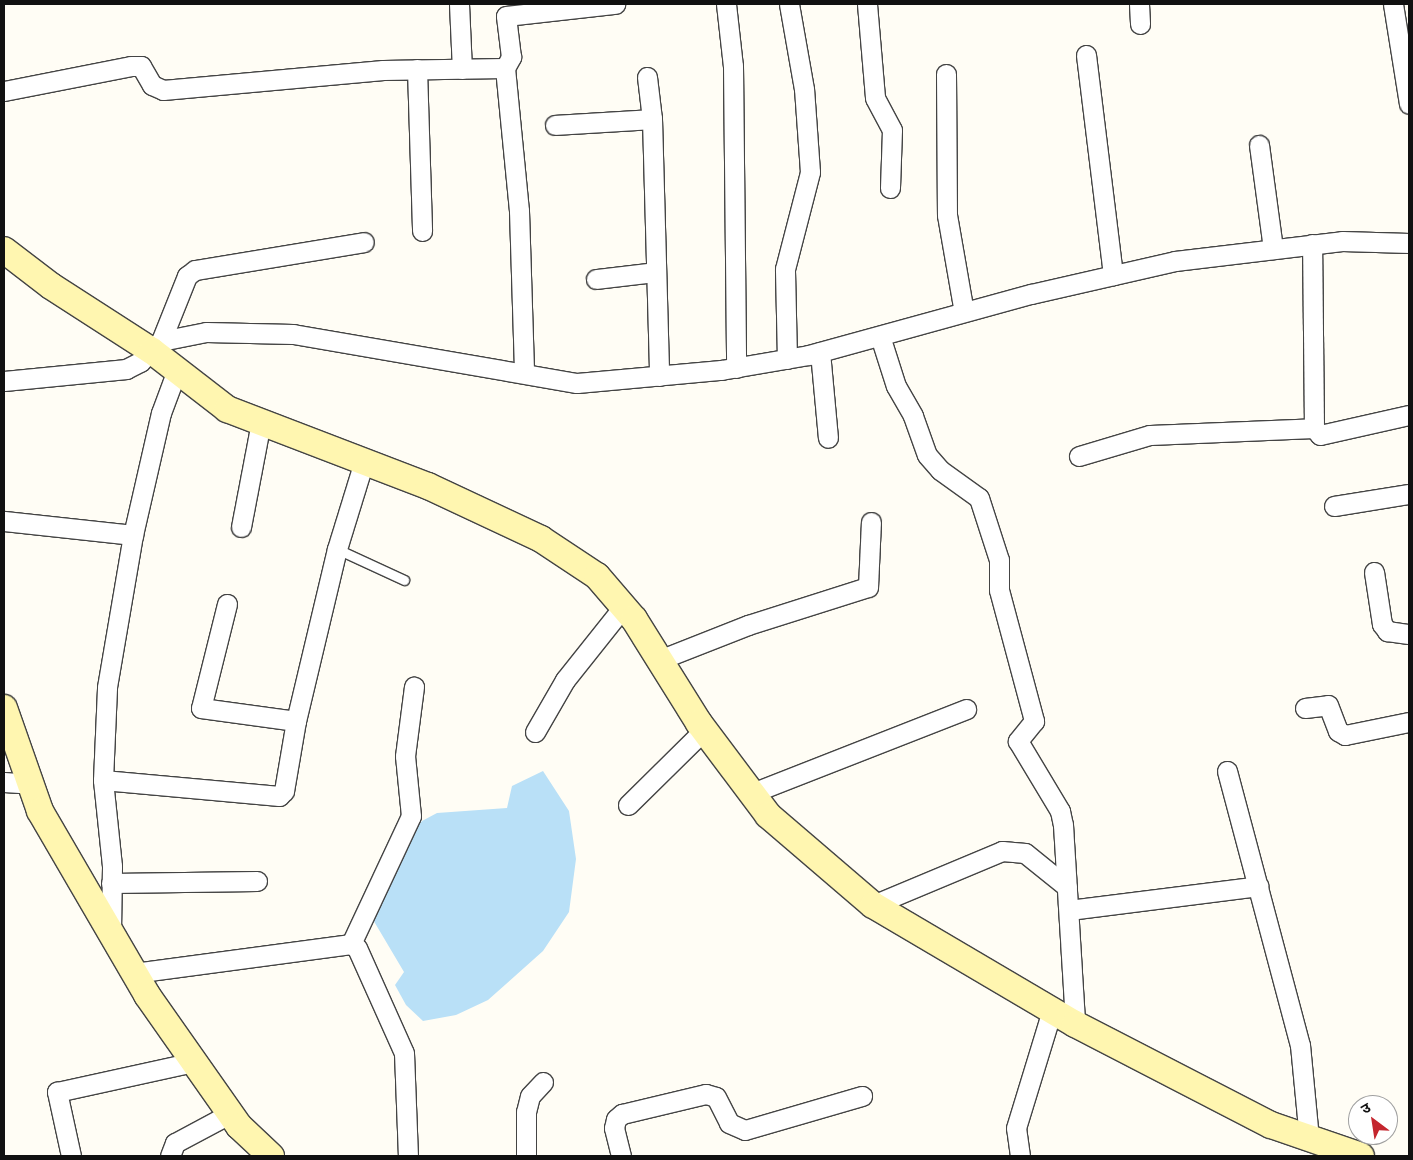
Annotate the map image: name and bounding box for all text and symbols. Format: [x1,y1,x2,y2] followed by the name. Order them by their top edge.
[1348,1095,1398,1145] north arrow
[1358,1099,1373,1117] text: उ

